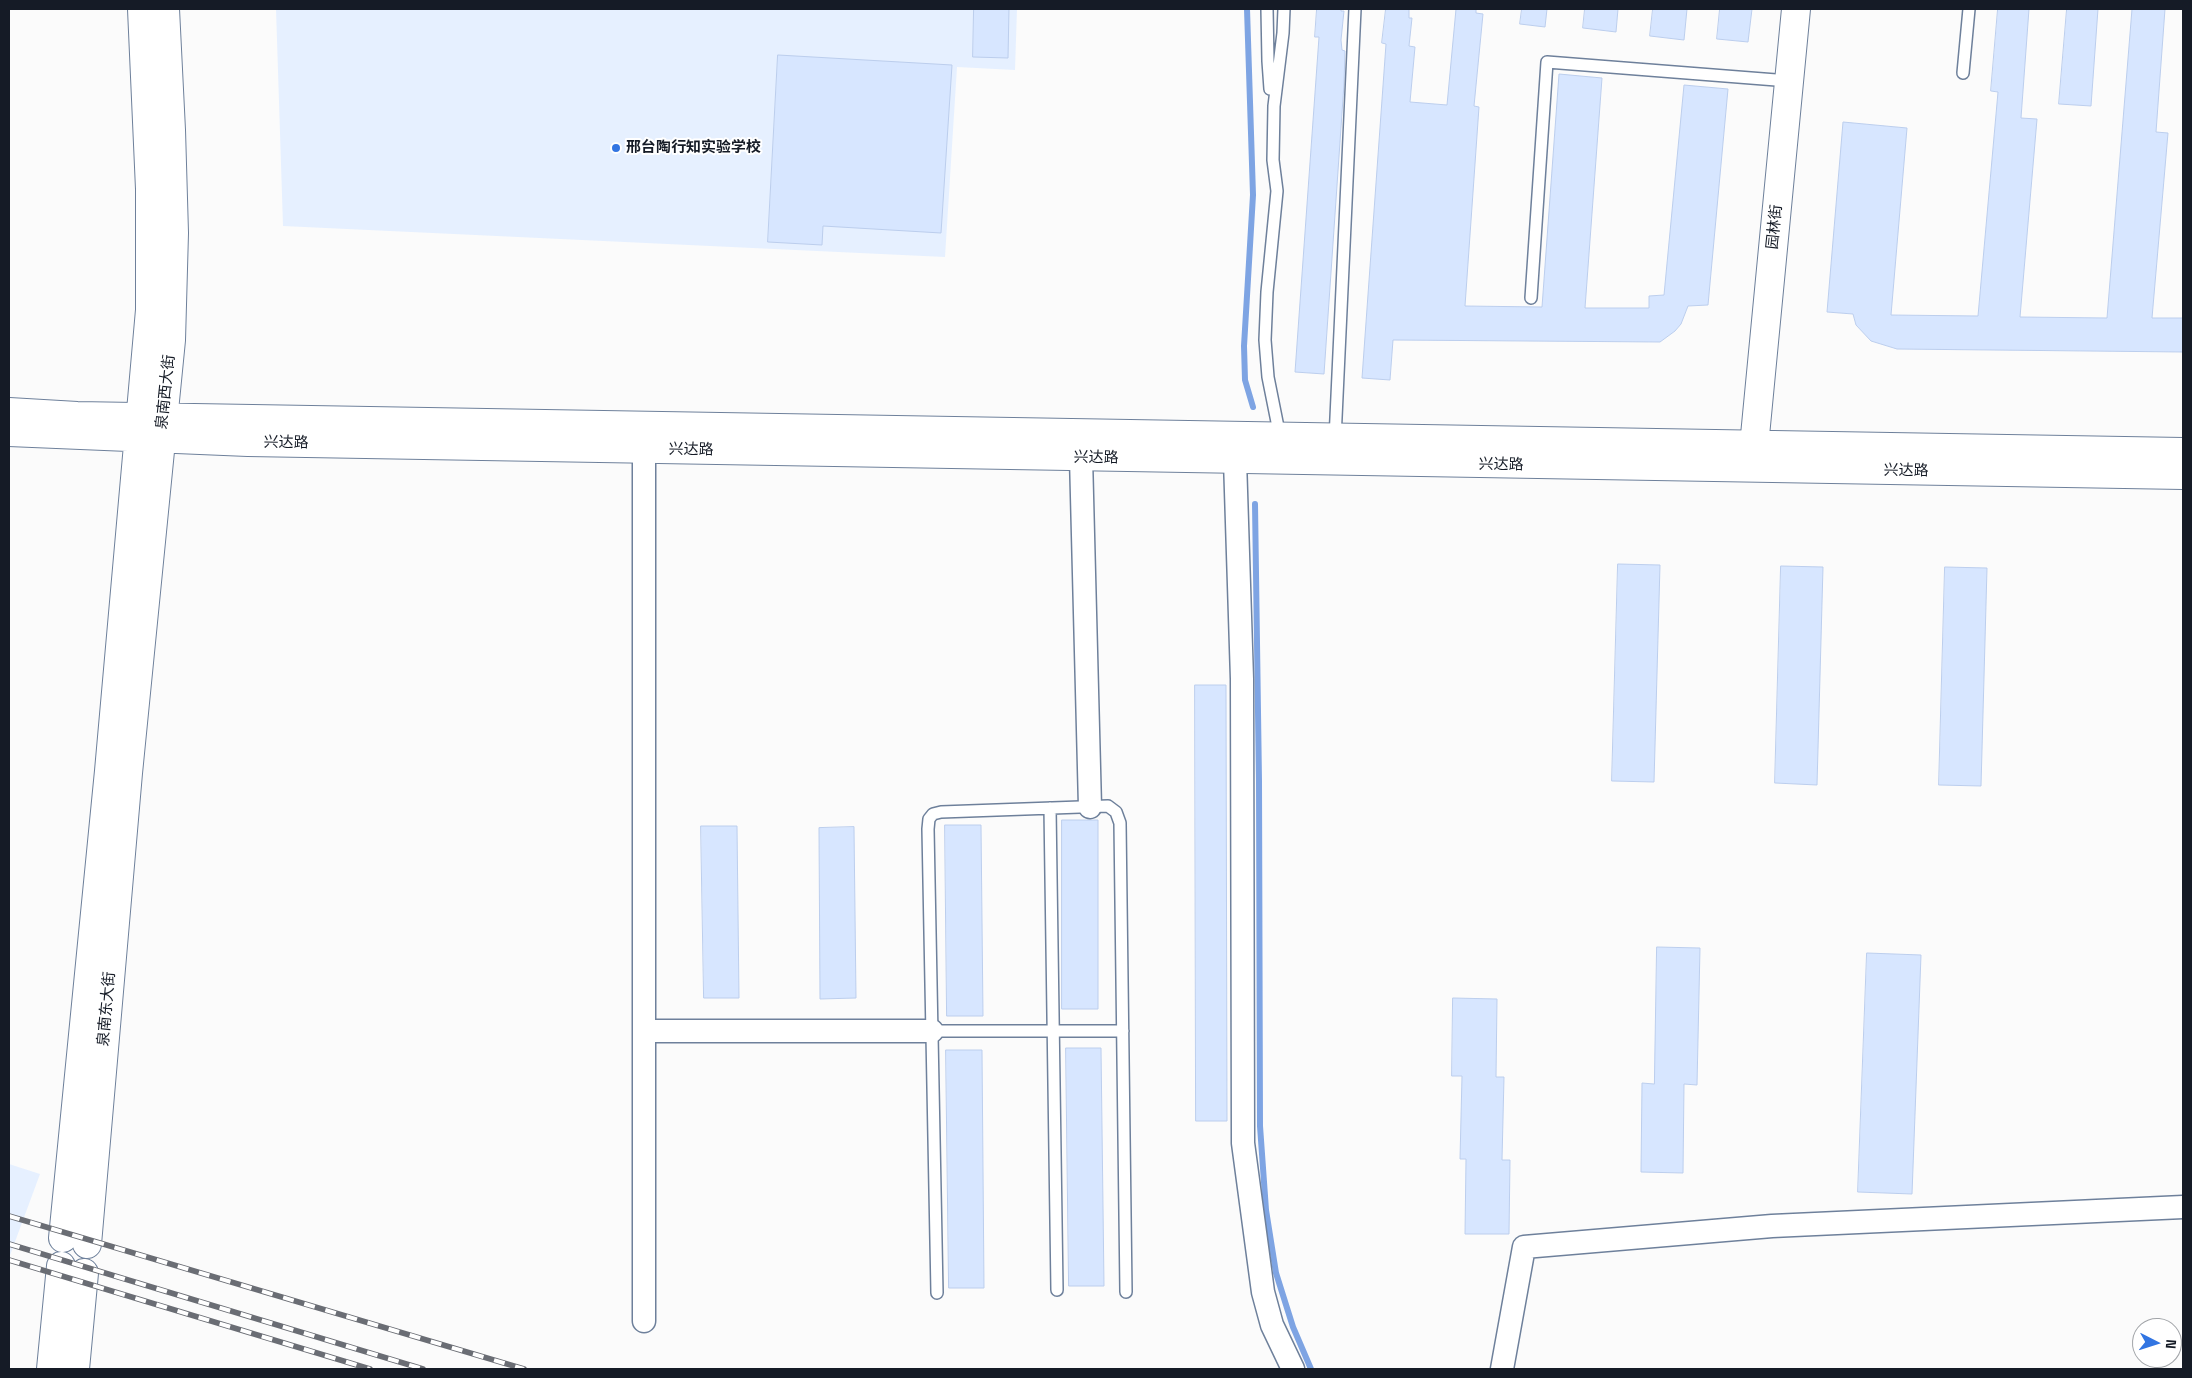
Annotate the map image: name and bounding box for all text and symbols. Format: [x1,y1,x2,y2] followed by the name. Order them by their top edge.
[626,139,761,157] place label: 邢台陶行知实验学校
[610,142,622,154] marker: 邢台陶行知实验学校
[1764,204,1786,250] street label: 园林街
[153,354,179,430] street label: 泉南西大街
[263,434,309,452] street label: 兴达路
[668,441,714,459] street label: 兴达路
[1073,449,1119,467] street label: 兴达路
[1478,456,1524,474] street label: 兴达路
[1883,462,1929,480] street label: 兴达路
[95,971,119,1047] street label: 泉南东大街
[2132,1318,2182,1368] north arrow
[2162,1339,2180,1350] text: N

